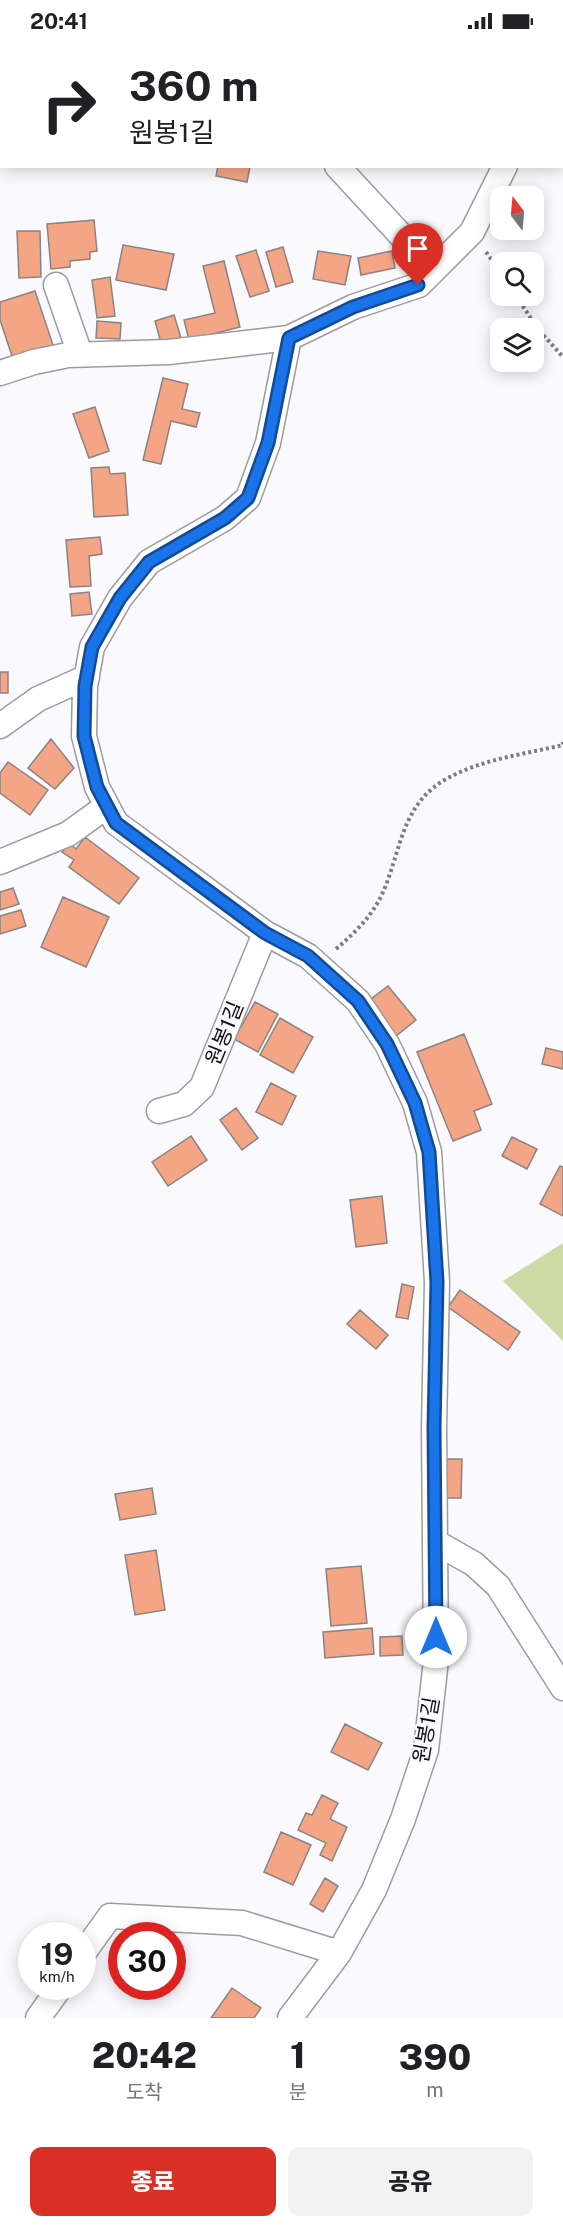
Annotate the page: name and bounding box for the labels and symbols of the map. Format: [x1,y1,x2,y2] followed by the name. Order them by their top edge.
[490,186,544,240] north arrow
[392,223,443,285] pin
[200,997,248,1069] street label: 원봉1길
[404,1605,468,1669] position arrow
[408,1695,444,1765] street label: 원봉1길
[108,1922,186,2000] speed limit sign: 30

